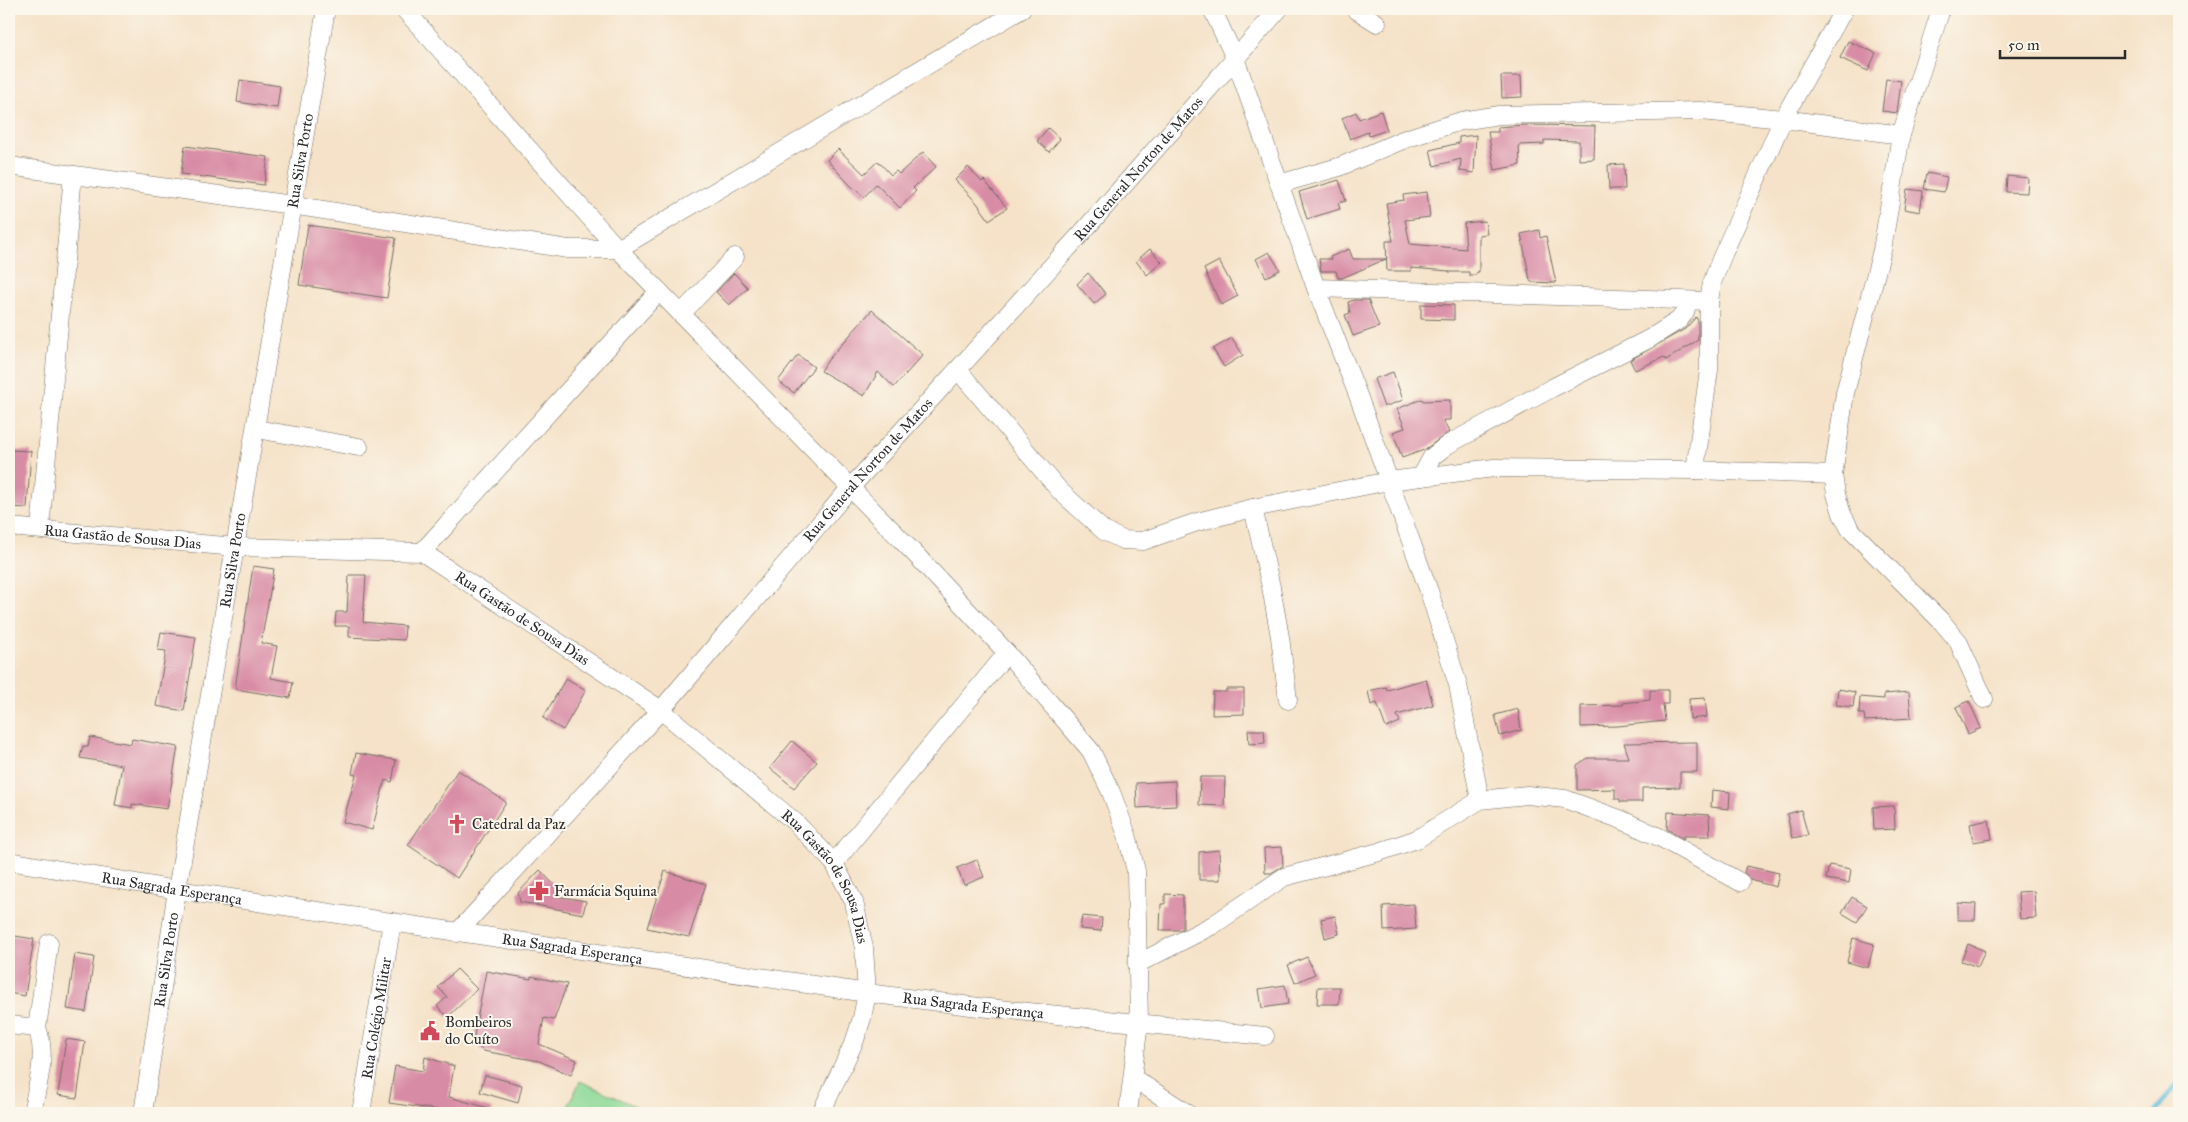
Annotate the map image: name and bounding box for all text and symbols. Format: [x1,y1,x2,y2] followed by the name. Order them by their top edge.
[2000,28,2126,60] scale bar
[2008,36,2040,54] text: 50 m
[1070,93,1207,245] street label: Rua General Norton de Matos
[283,112,317,210] street label: Rua Silva Porto
[799,394,936,546] street label: Rua General Norton de Matos
[216,511,250,609] street label: Rua Silva Porto
[43,521,202,553] street label: Rua Gastão de Sousa Dias
[451,567,593,669] street label: Rua Gastão de Sousa Dias
[778,806,872,945] street label: Rua Gastão de Sousa Dias
[446,813,468,835] church icon: Catedral da Paz
[472,815,566,833] place label: Catedral da Paz
[100,868,244,909] street label: Rua Sagrada Esperança
[528,880,550,902] pharmacy icon: Farmácia Squina
[554,882,657,901] place label: Farmácia Squina
[150,911,183,1009] street label: Rua Silva Porto
[501,930,644,968] street label: Rua Sagrada Esperança
[358,956,395,1080] street label: Rua Colégio Militar
[902,989,1045,1023] street label: Rua Sagrada Esperança
[445,1013,511,1048] place label: Bombeiros do Cuíto
[419,1020,441,1042] public building icon: Bombeiros do Cuíto

